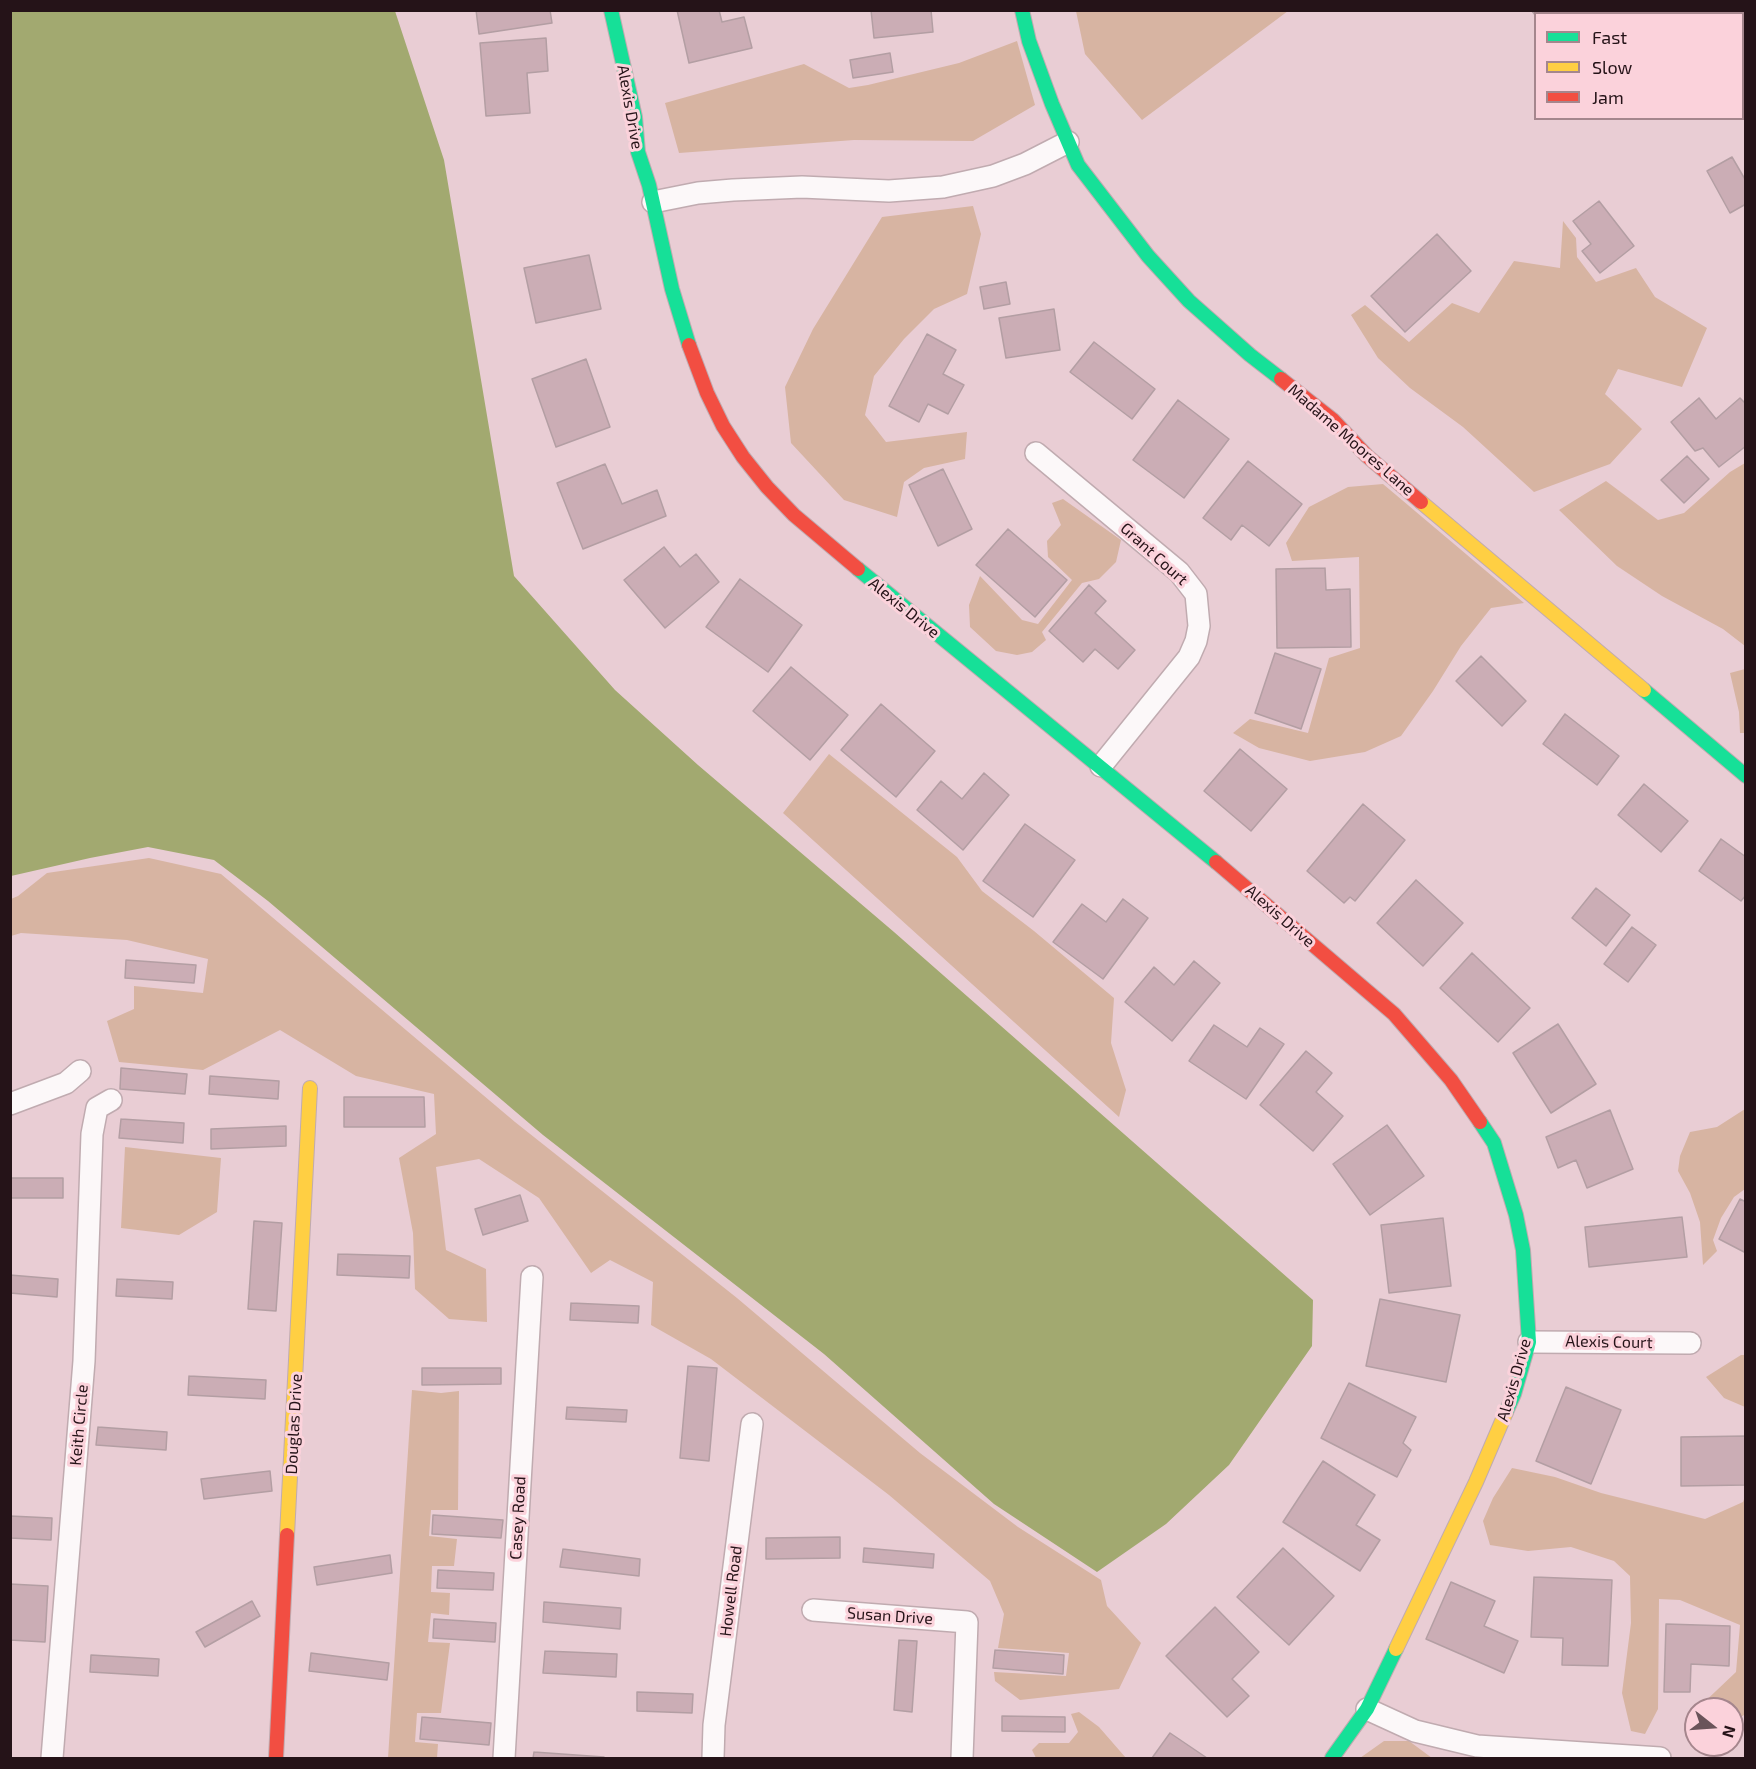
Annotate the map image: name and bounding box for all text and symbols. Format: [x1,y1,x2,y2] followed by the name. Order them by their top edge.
[1534,12,1744,120] legend
[1592,26,1627,48] text: Fast
[1592,56,1632,78] text: Slow
[613,63,647,151] street label: Alexis Drive
[1592,86,1624,108] text: Jam
[1284,380,1418,500] street label: Madame Moores Lane
[1116,519,1192,589] street label: Grant Court
[865,574,943,642] street label: Alexis Drive
[1241,881,1319,951] street label: Alexis Drive
[1565,1332,1653,1352] street label: Alexis Court
[1493,1336,1535,1424] street label: Alexis Drive
[282,1373,306,1475] street label: Douglas Drive
[66,1384,92,1466] street label: Keith Circle
[506,1476,530,1560] street label: Casey Road
[716,1544,746,1638] street label: Howell Road
[847,1603,933,1629] street label: Susan Drive
[1684,1697,1744,1757] north arrow
[1719,1724,1741,1740] text: N

